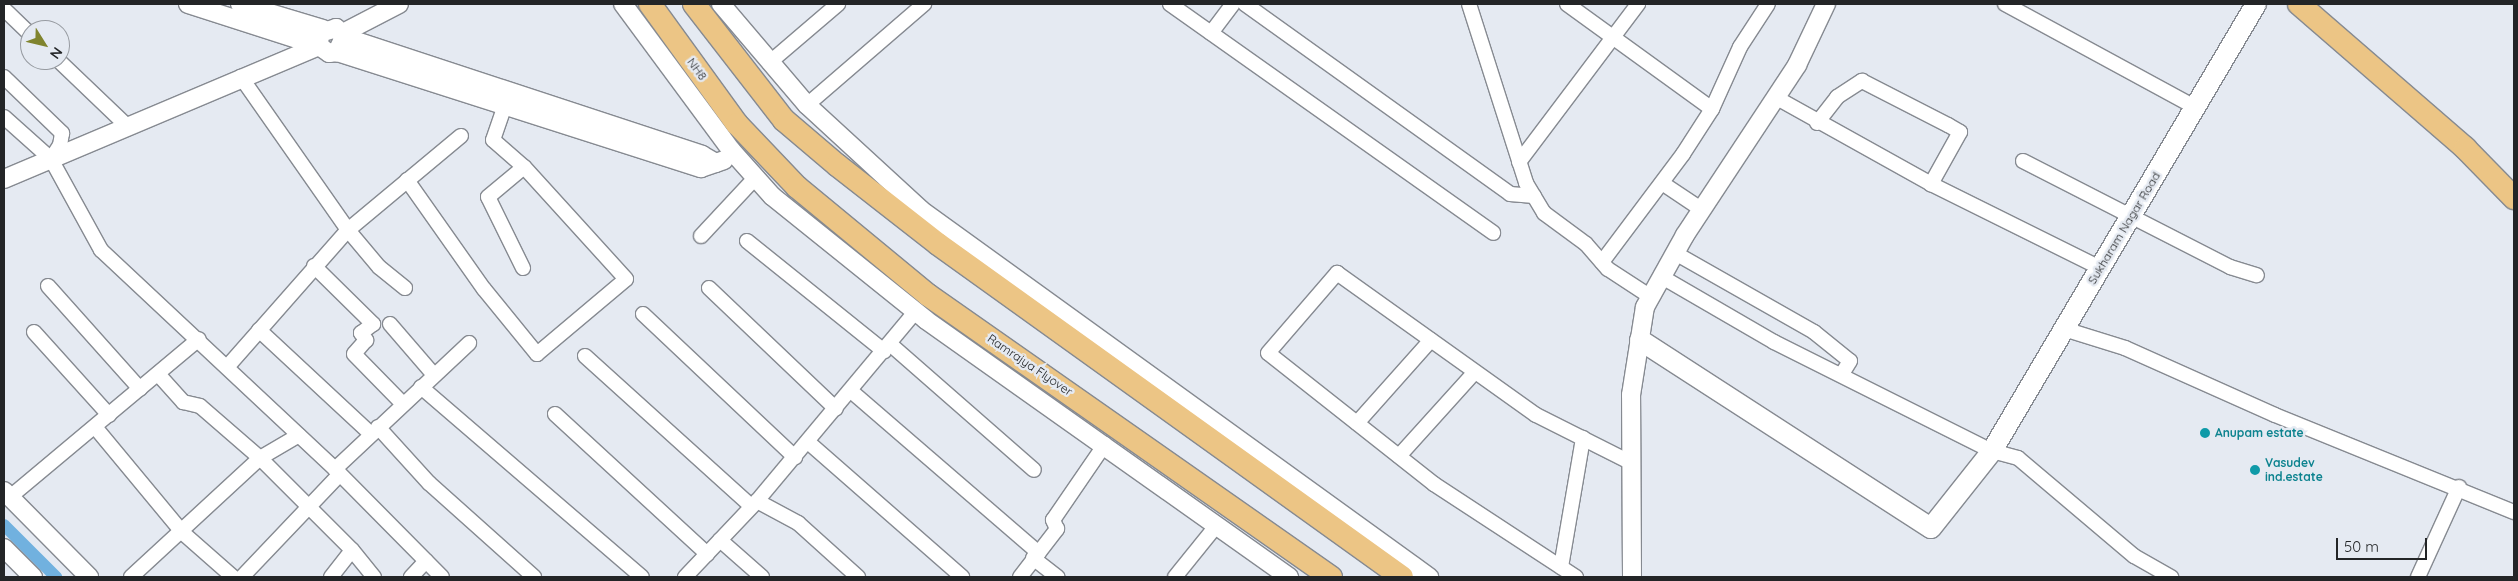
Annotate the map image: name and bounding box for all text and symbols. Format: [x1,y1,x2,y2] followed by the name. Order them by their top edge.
[20,20,70,70] north arrow
[46,44,67,63] text: N
[684,55,710,83] street label: NH8
[2085,169,2163,287] street label: Sukharam Nagar Road
[985,331,1075,399] street label: Ramrajya Flyover
[2215,426,2304,440] place label: Anupam estate
[2199,427,2211,439] marker: Anupam estate
[2265,456,2323,484] place label: Vasudev ind.estate
[2249,464,2261,476] marker: Vasudev ind.estate
[2338,528,2429,560] scale bar
[2344,537,2379,556] text: 50 m

